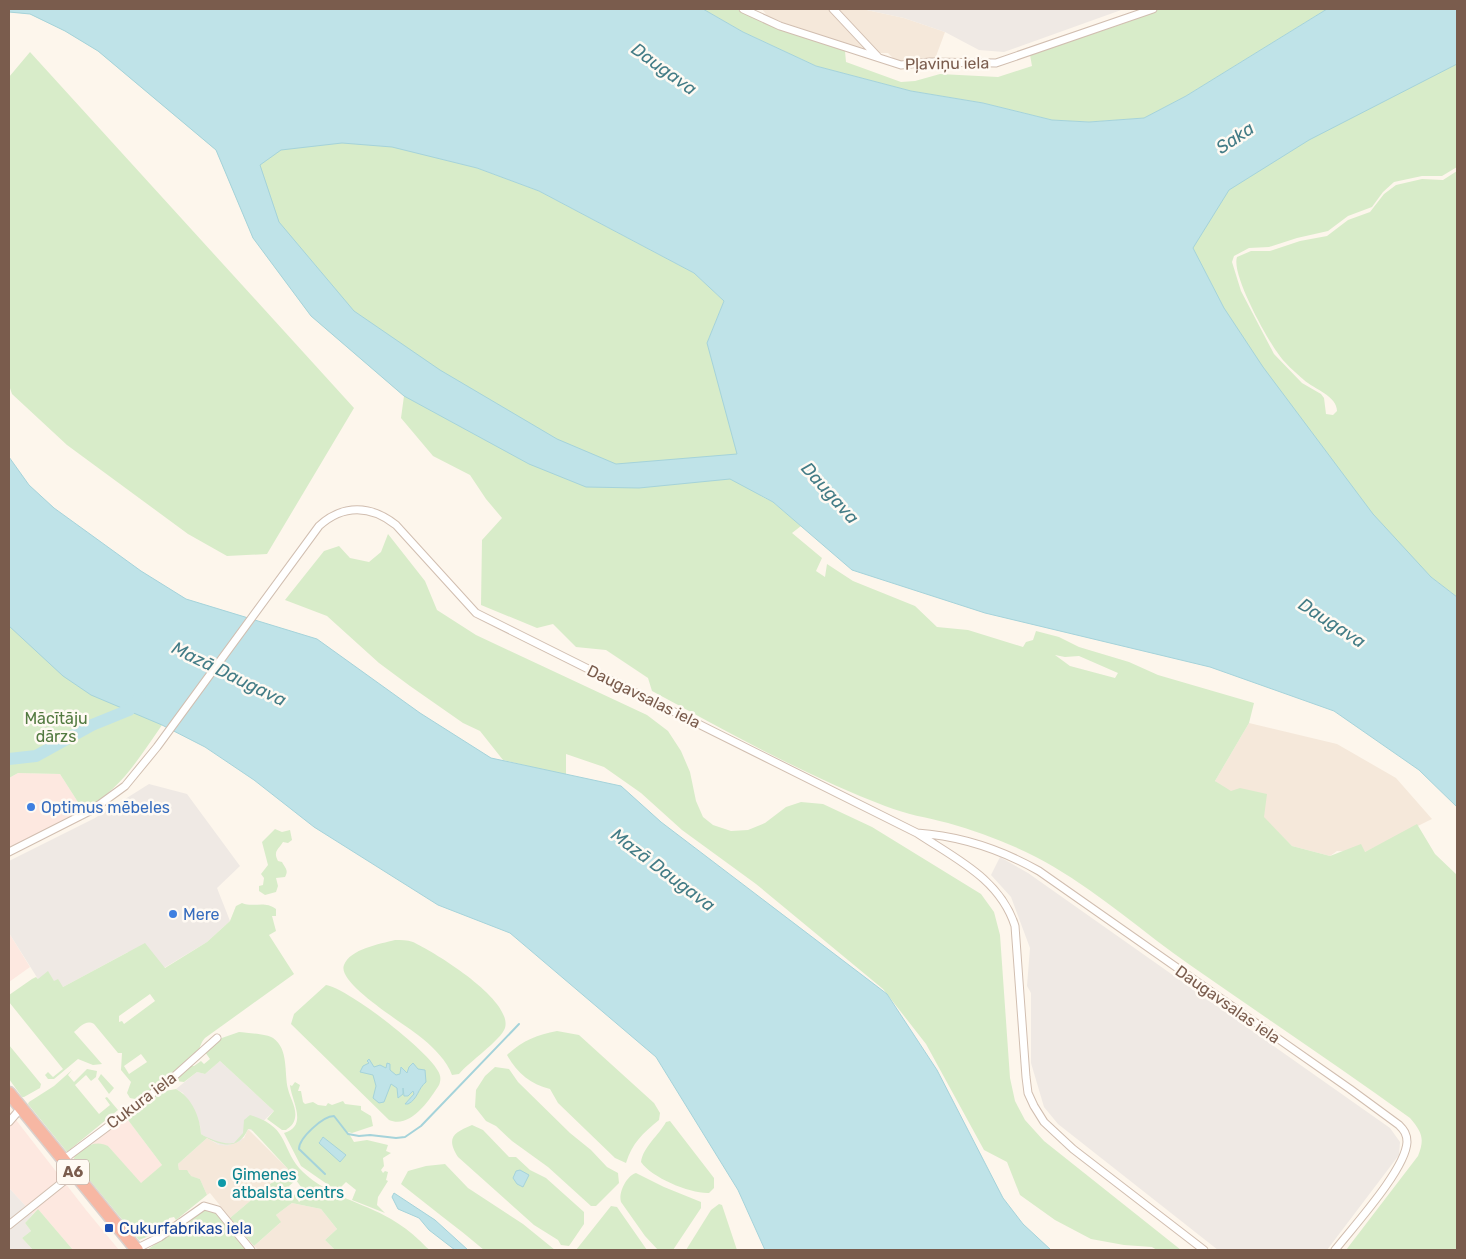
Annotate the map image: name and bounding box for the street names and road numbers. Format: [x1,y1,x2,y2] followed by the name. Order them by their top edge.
[905,53,989,74] street label: Pļaviņu iela
[584,661,704,732] street label: Daugavsalas iela
[1172,961,1284,1048] street label: Daugavsalas iela
[103,1068,180,1133] street label: Cukura iela
[57,1160,89,1184] road number: A6

